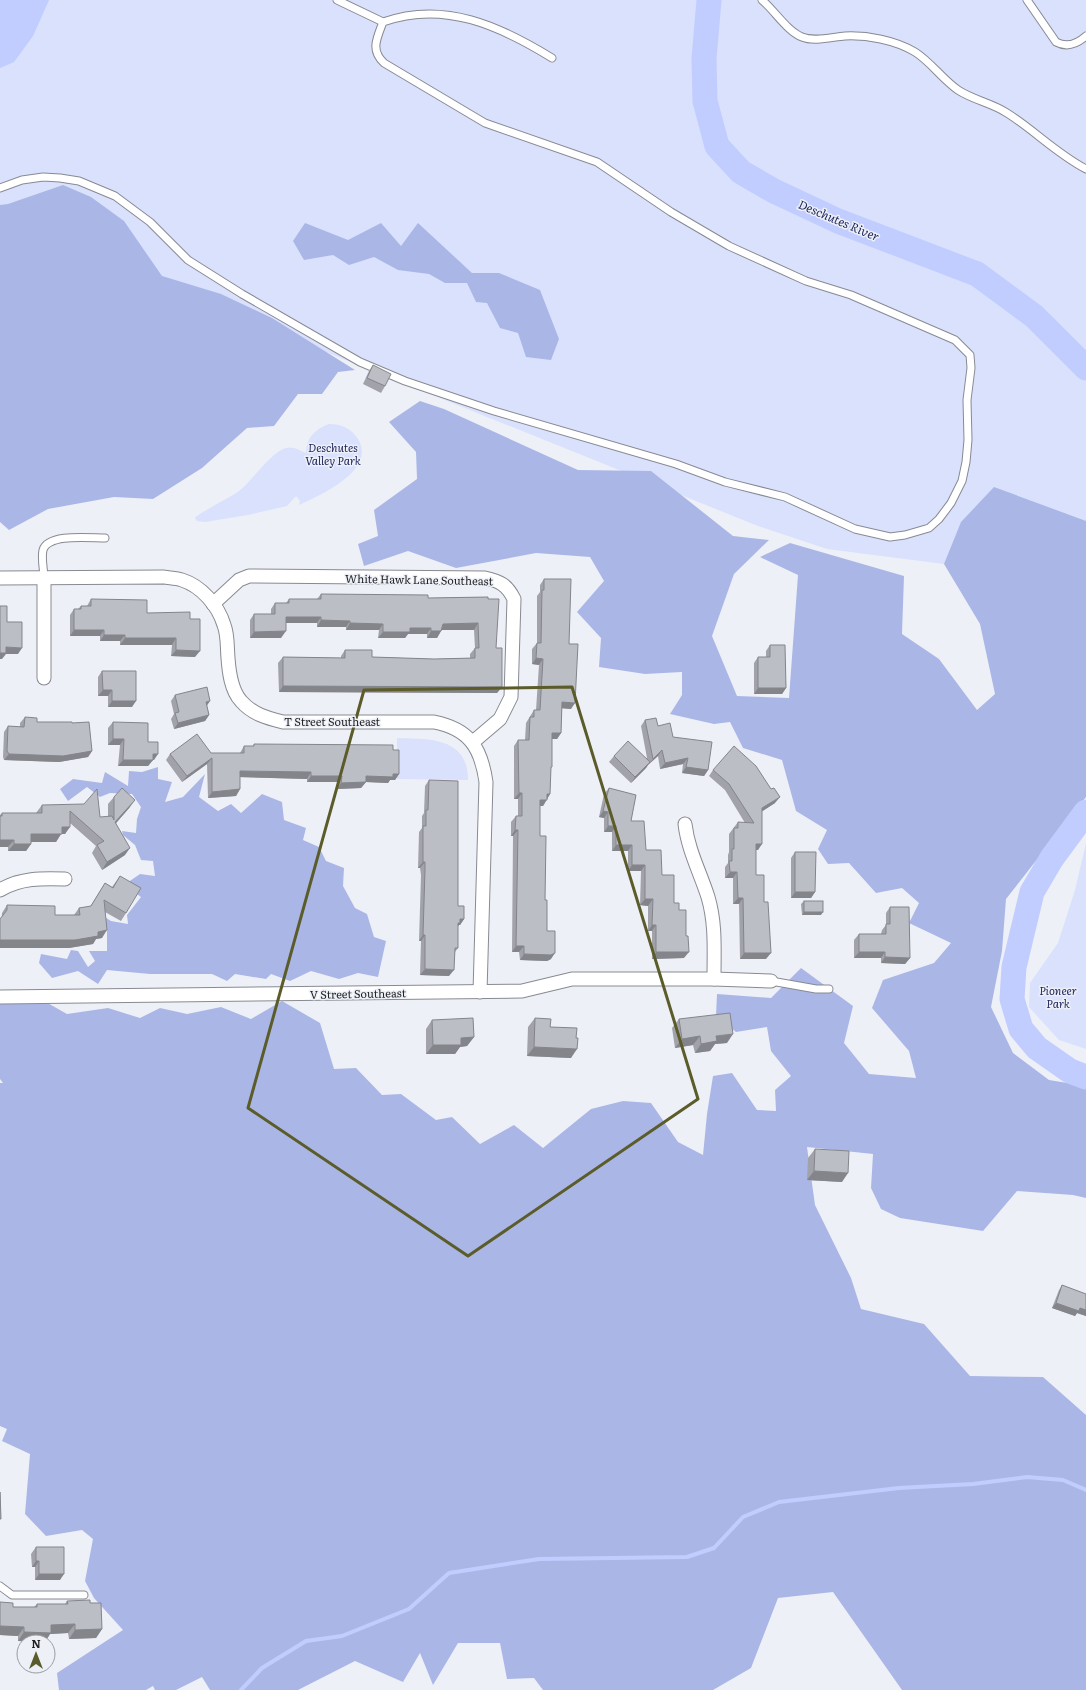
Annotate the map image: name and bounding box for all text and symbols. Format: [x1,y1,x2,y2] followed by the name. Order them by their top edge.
[796,195,883,245] water label: Deschutes River
[305,439,361,468] park label: Deschutes Valley Park
[345,570,494,588] street label: White Hawk Lane Southeast
[284,713,381,729] street label: T Street Southeast
[1039,982,1077,1011] park label: Pioneer Park
[310,984,407,1002] street label: V Street Southeast
[16,1634,56,1674] north arrow
[31,1635,41,1651] text: N

